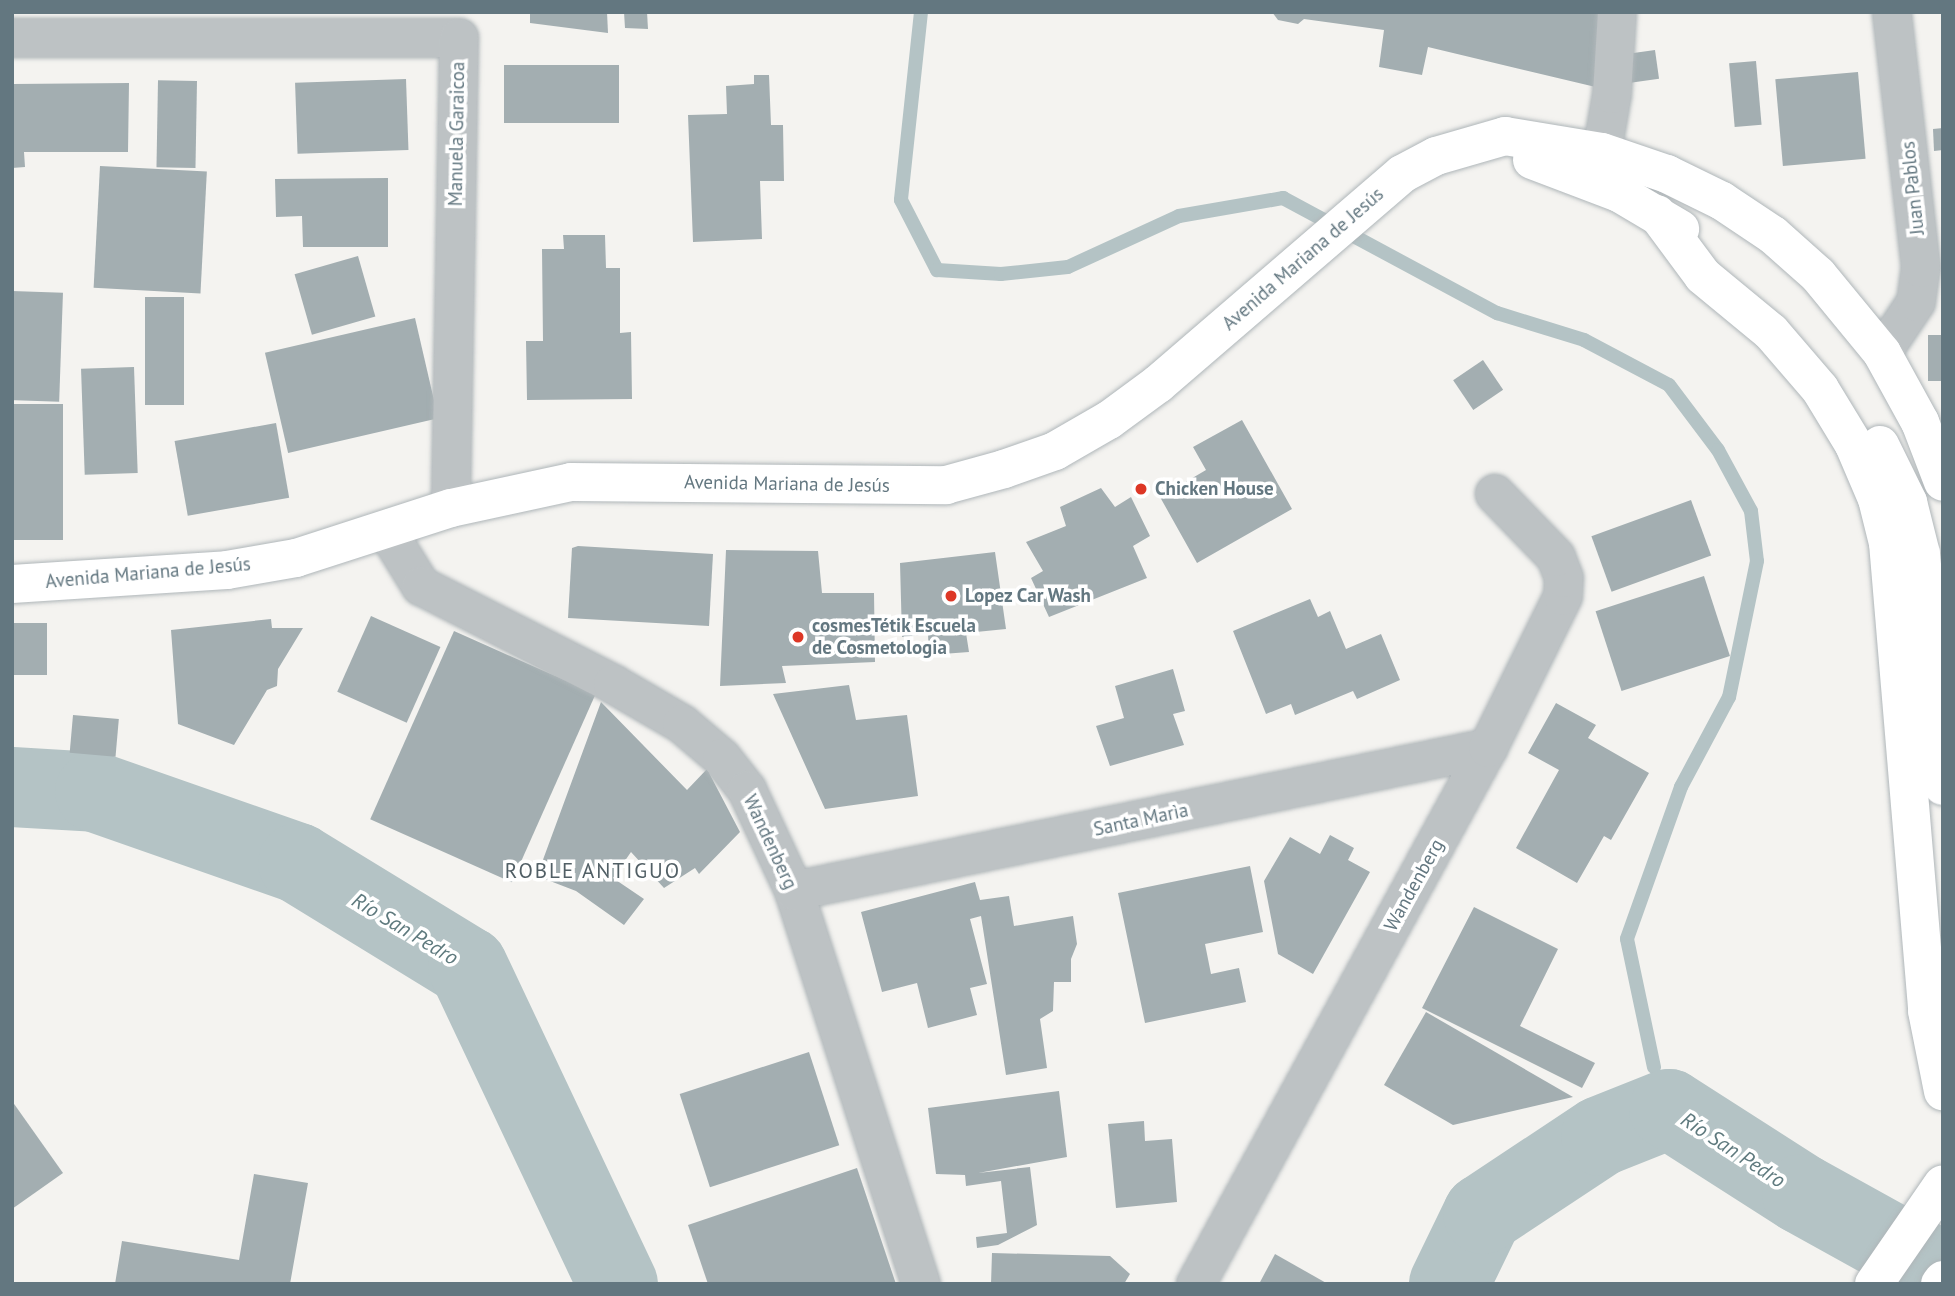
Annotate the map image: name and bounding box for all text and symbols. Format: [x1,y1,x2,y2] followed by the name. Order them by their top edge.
[444,62,470,206] street label: Manuela Garaicoa
[1897,140,1929,236] street label: Juan Pablos
[1218,183,1388,335] street label: Avenida Mariana de Jesús
[684,471,890,497] street label: Avenida Mariana de Jesús
[1155,478,1274,500] place label: Chicken House
[1133,481,1149,497] marker: Chicken House
[44,553,252,593] street label: Avenida Mariana de Jesús
[965,585,1092,607] place label: Lopez Car Wash
[943,588,959,604] marker: Lopez Car Wash
[812,615,976,659] place label: cosmesTétik Escuela de Cosmetologia
[790,629,806,645] marker: cosmesTétik Escuela de Cosmetologia
[738,791,802,893] street label: Wandenberg
[1092,799,1190,841] street label: Santa Marìa
[1379,835,1449,935] street label: Wandenberg
[506,858,680,884] district label: ROBLE ANTIGUO
[347,887,463,971] water label: Río San Pedro
[1676,1107,1790,1193] water label: Río San Pedro

